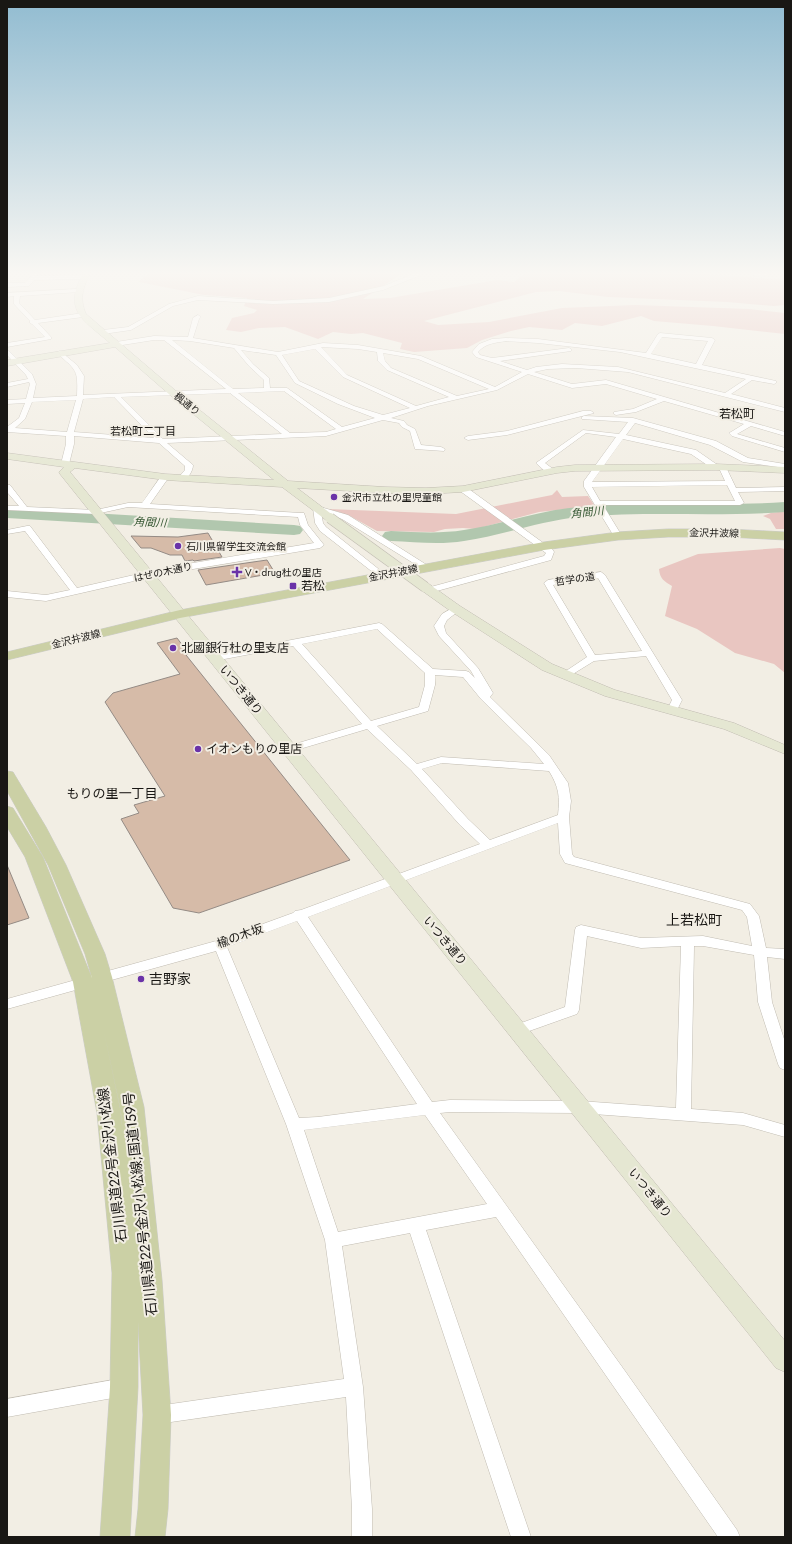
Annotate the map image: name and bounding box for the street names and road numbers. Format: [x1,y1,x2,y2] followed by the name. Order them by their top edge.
[171,389,203,419] street label: 楓通り
[689,525,739,541] street label: 金沢井波線
[132,558,194,586] street label: はぜの木通り
[367,561,419,585] street label: 金沢井波線
[554,568,596,590] street label: 哲学の道
[50,626,102,652] street label: 金沢井波線
[215,661,267,719] street label: いつき通り
[419,912,471,970] street label: いつき通り
[214,919,266,953] street label: 楡の木坂
[93,1086,131,1244] street label: 石川県道22号金沢小松線
[118,1091,162,1317] street label: 石川県道22号金沢小松線;国道159号
[624,1164,676,1222] street label: いつき通り

